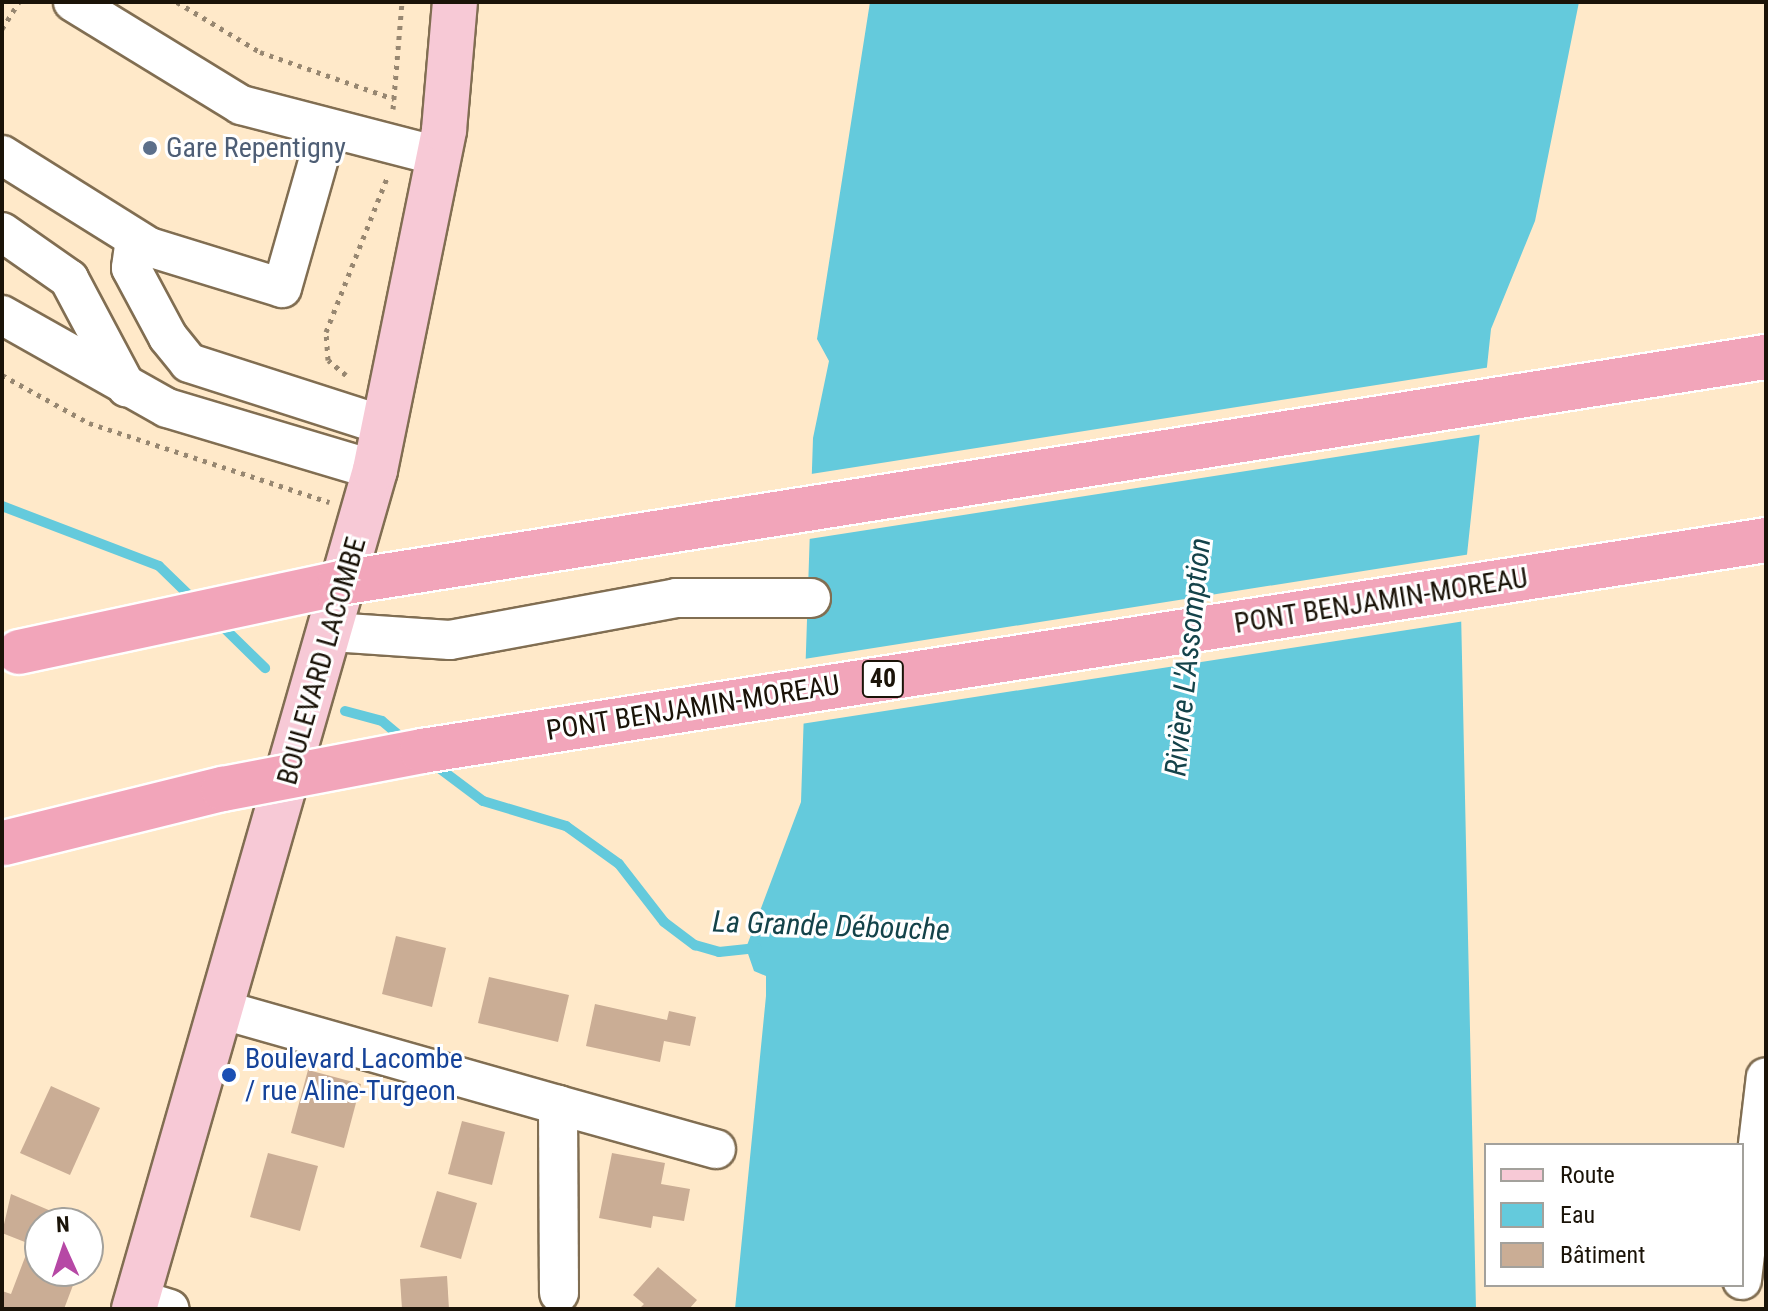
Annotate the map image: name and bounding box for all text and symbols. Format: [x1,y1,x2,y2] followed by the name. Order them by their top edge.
[166,131,346,165] place label: Gare Repentigny
[141,139,159,157] marker: Gare Repentigny
[271,533,373,789] street label: BOULEVARD LACOMBE
[1158,536,1218,778] water label: Rivière L'Assomption
[1232,561,1530,641] street label: PONT BENJAMIN-MOREAU
[861,657,905,701] road number: 40
[544,668,842,748] street label: PONT BENJAMIN-MOREAU
[712,904,950,948] water label: La Grande Débouche
[245,1042,463,1108] place label: Boulevard Lacombe / rue Aline-Turgeon
[220,1066,238,1084] marker: Boulevard Lacombe / rue Aline-Turgeon
[1484,1143,1744,1287] legend
[1560,1161,1615,1189] text: Route
[1560,1201,1595,1229] text: Eau
[24,1207,104,1287] north arrow
[55,1212,70,1237] text: N
[1560,1241,1645,1269] text: Bâtiment

